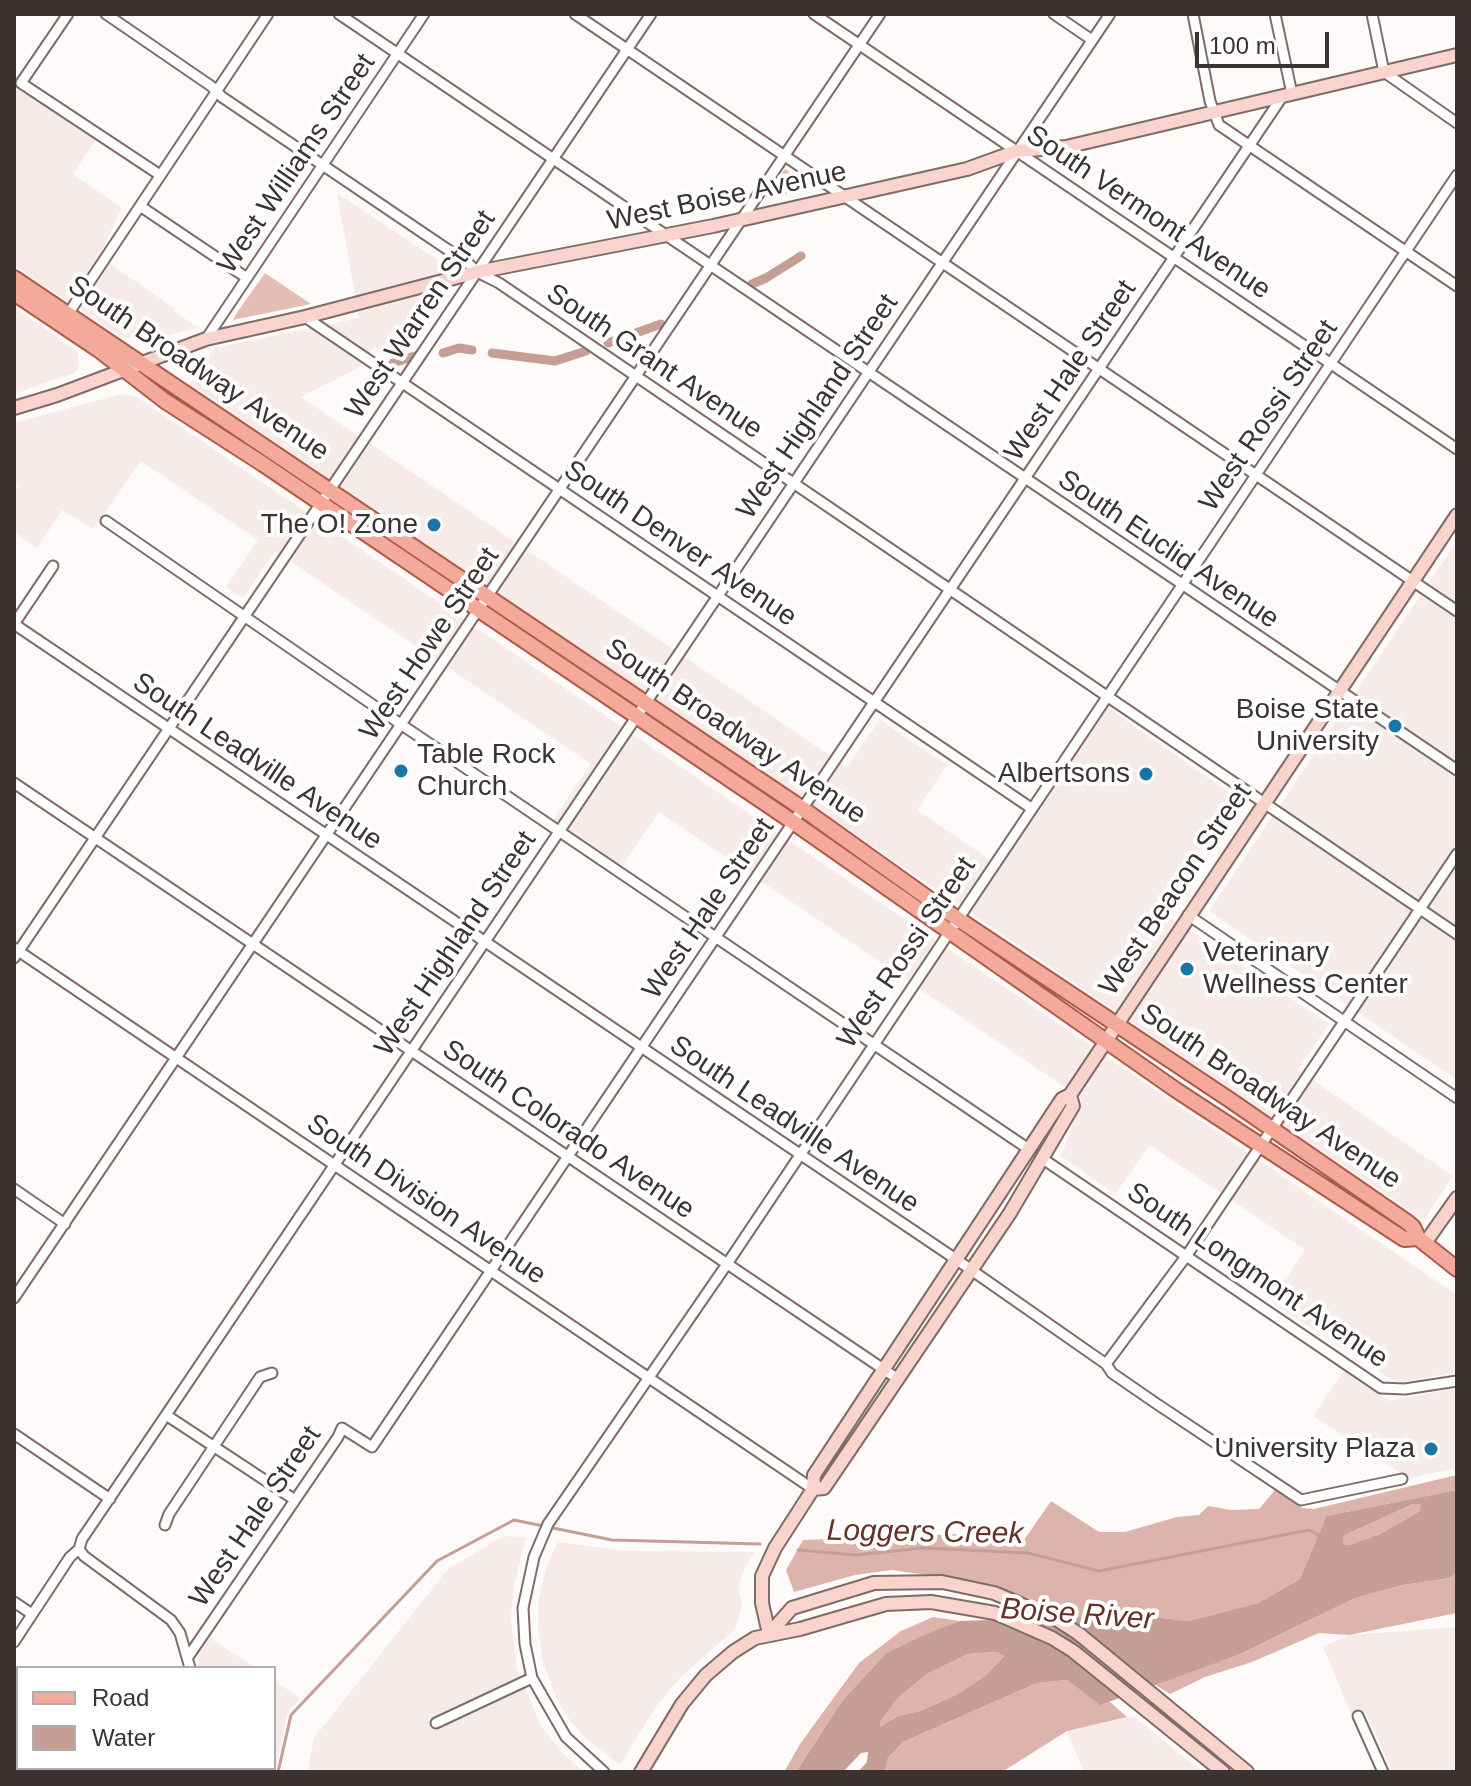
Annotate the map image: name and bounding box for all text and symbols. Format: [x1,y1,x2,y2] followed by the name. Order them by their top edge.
[1199,16,1333,66] scale bar
[1209,32,1276,59] text: 100 m
[211,48,383,280] street label: West Williams Street
[1019,119,1277,307] street label: South Vermont Avenue
[604,155,850,239] street label: West Boise Avenue
[339,204,503,426] street label: West Warren Street
[61,269,335,469] street label: South Broadway Avenue
[998,274,1144,468] street label: West Hale Street
[540,277,768,447] street label: South Grant Avenue
[730,288,906,526] street label: West Highland Street
[1193,314,1345,518] street label: West Rossi Street
[557,454,803,634] street label: South Denver Avenue
[1051,464,1285,636] street label: South Euclid Avenue
[261,508,418,542] place label: The O! Zone
[425,516,443,534] marker: The O! Zone
[353,541,507,747] street label: West Howe Street
[598,632,872,832] street label: South Broadway Avenue
[126,666,388,858] street label: South Leadville Avenue
[1236,693,1379,759] place label: Boise State University
[1386,717,1404,735] marker: Boise State University
[417,738,556,804] place label: Table Rock Church
[998,757,1130,791] place label: Albertsons
[392,762,410,780] marker: Table Rock Church
[1137,765,1155,783] marker: Albertsons
[1093,778,1259,1002] street label: West Beacon Street
[636,812,782,1006] street label: West Hale Street
[368,825,544,1063] street label: West Highland Street
[831,851,983,1055] street label: West Rossi Street
[1203,936,1408,1002] place label: Veterinary Wellness Center
[1178,960,1196,978] marker: Veterinary Wellness Center
[1133,997,1407,1197] street label: South Broadway Avenue
[663,1029,925,1221] street label: South Leadville Avenue
[436,1033,700,1227] street label: South Colorado Avenue
[300,1107,552,1293] street label: South Division Avenue
[1120,1176,1394,1376] street label: South Longmont Avenue
[183,1420,329,1614] street label: West Hale Street
[1214,1432,1415,1466] place label: University Plaza
[1422,1440,1440,1458] marker: University Plaza
[826,1513,1024,1553] water label: Loggers Creek
[999,1592,1155,1638] water label: Boise River
[16,1666,276,1770] legend
[92,1684,149,1711] text: Road
[92,1724,155,1751] text: Water

